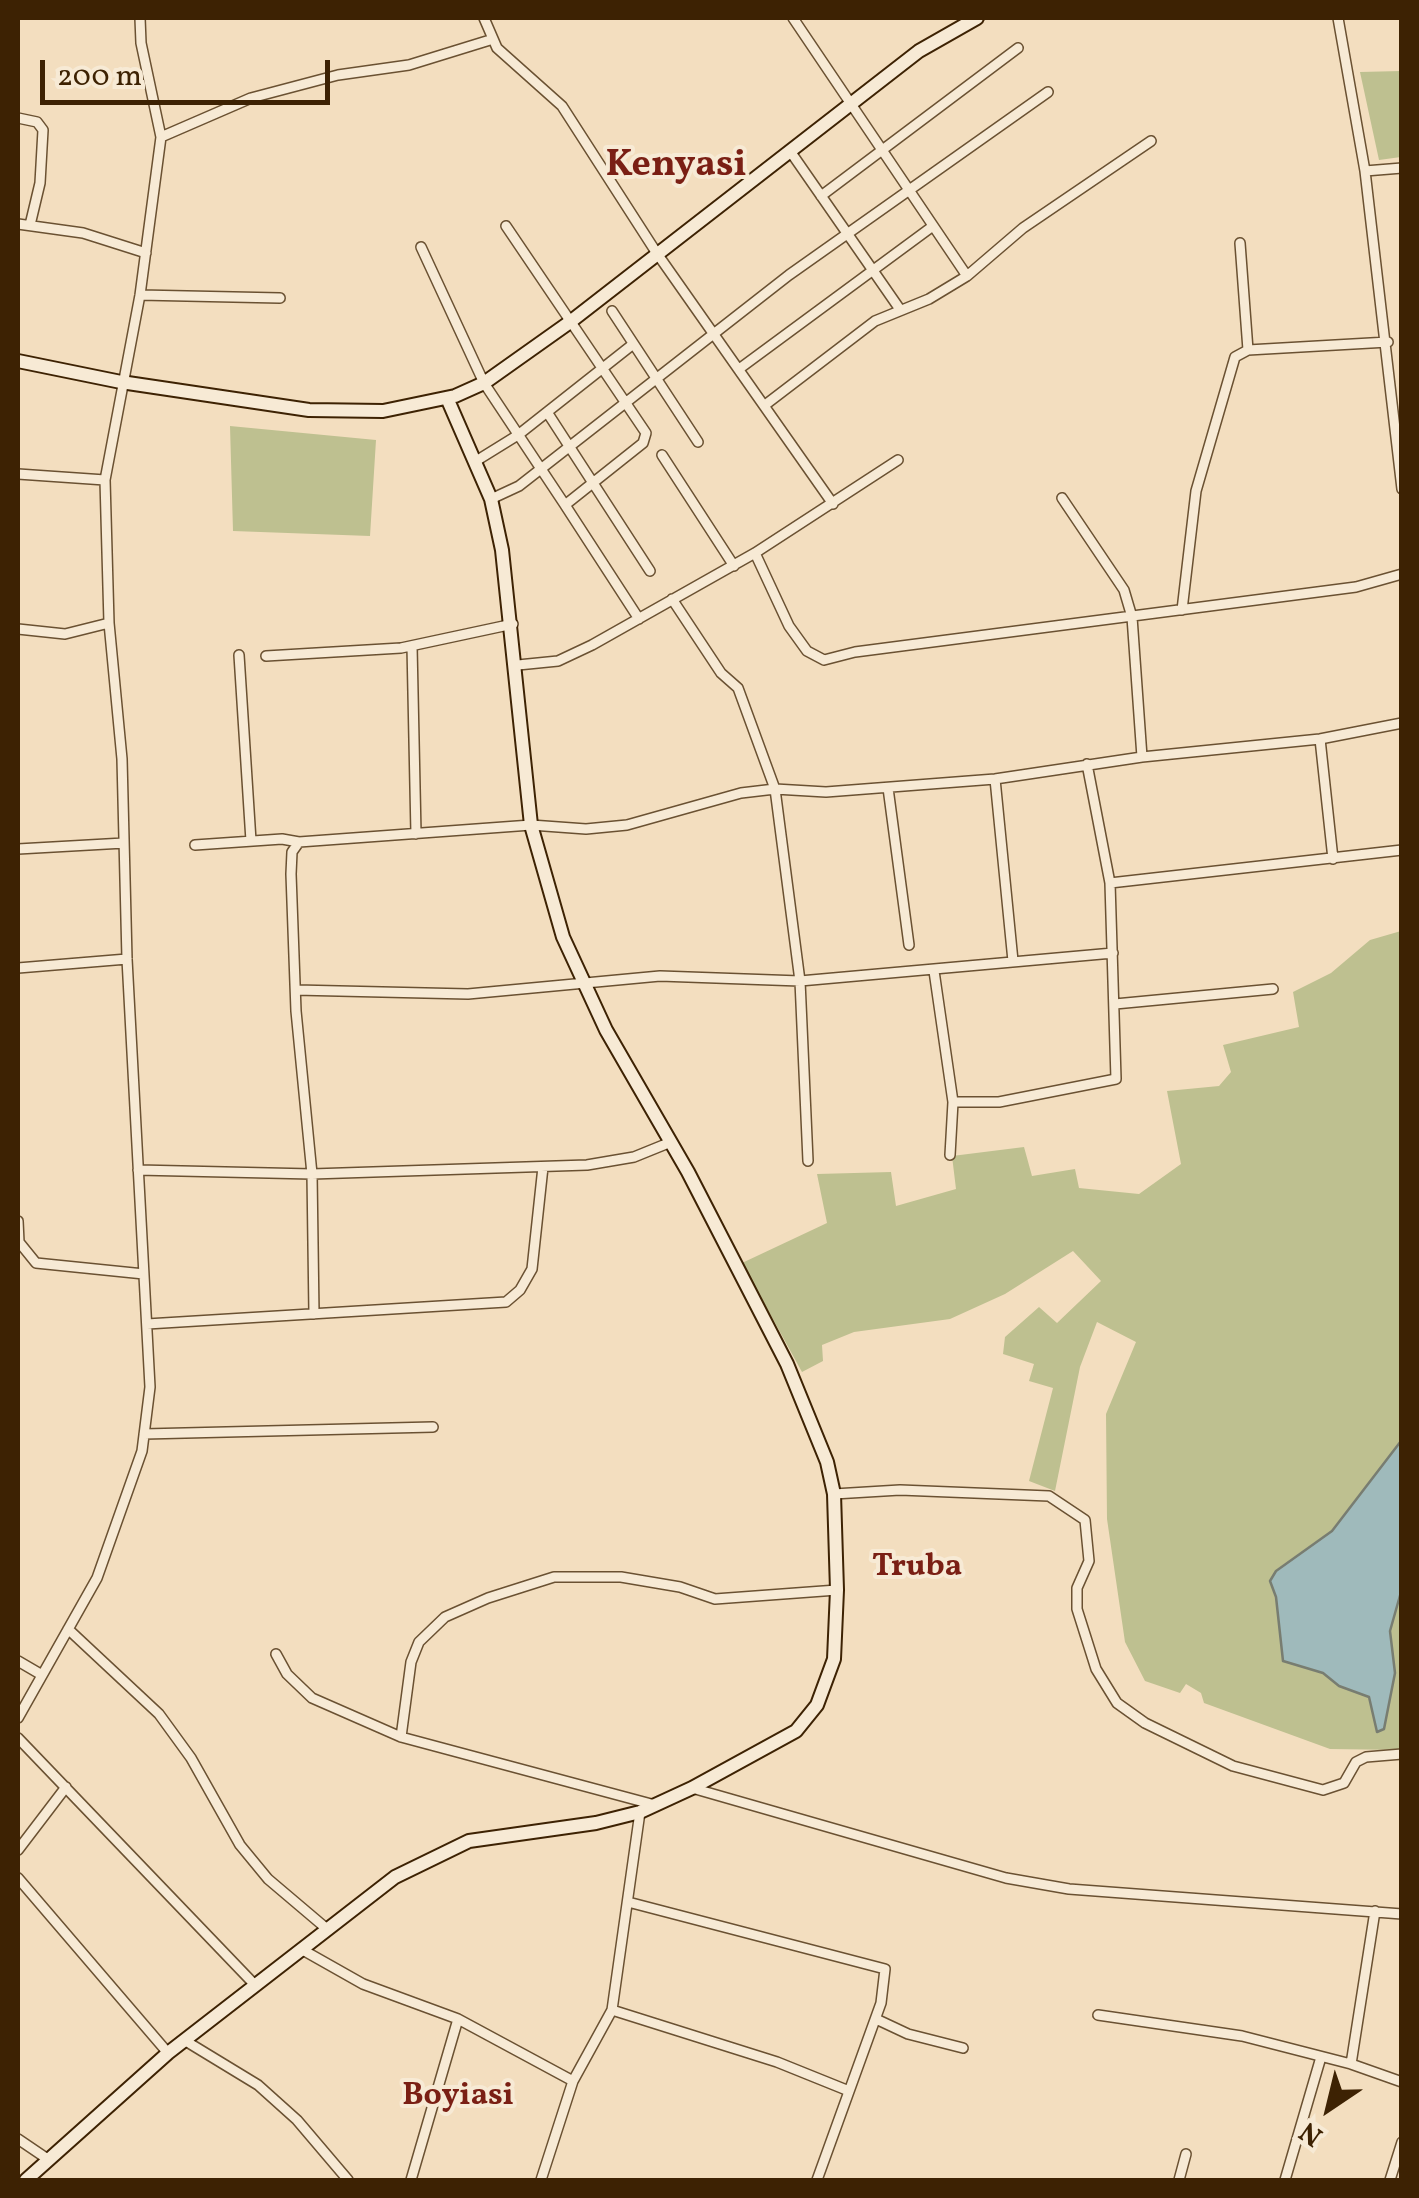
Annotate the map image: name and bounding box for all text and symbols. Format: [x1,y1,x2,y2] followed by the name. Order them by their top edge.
[45,40,335,102] scale bar
[57,56,142,98] text: 200 m
[605,145,747,191] district label: Kenyasi
[872,1550,962,1588] district label: Truba
[1279,2058,1379,2158] north arrow
[402,2079,514,2117] district label: Boyiasi
[1292,2111,1331,2155] text: N

